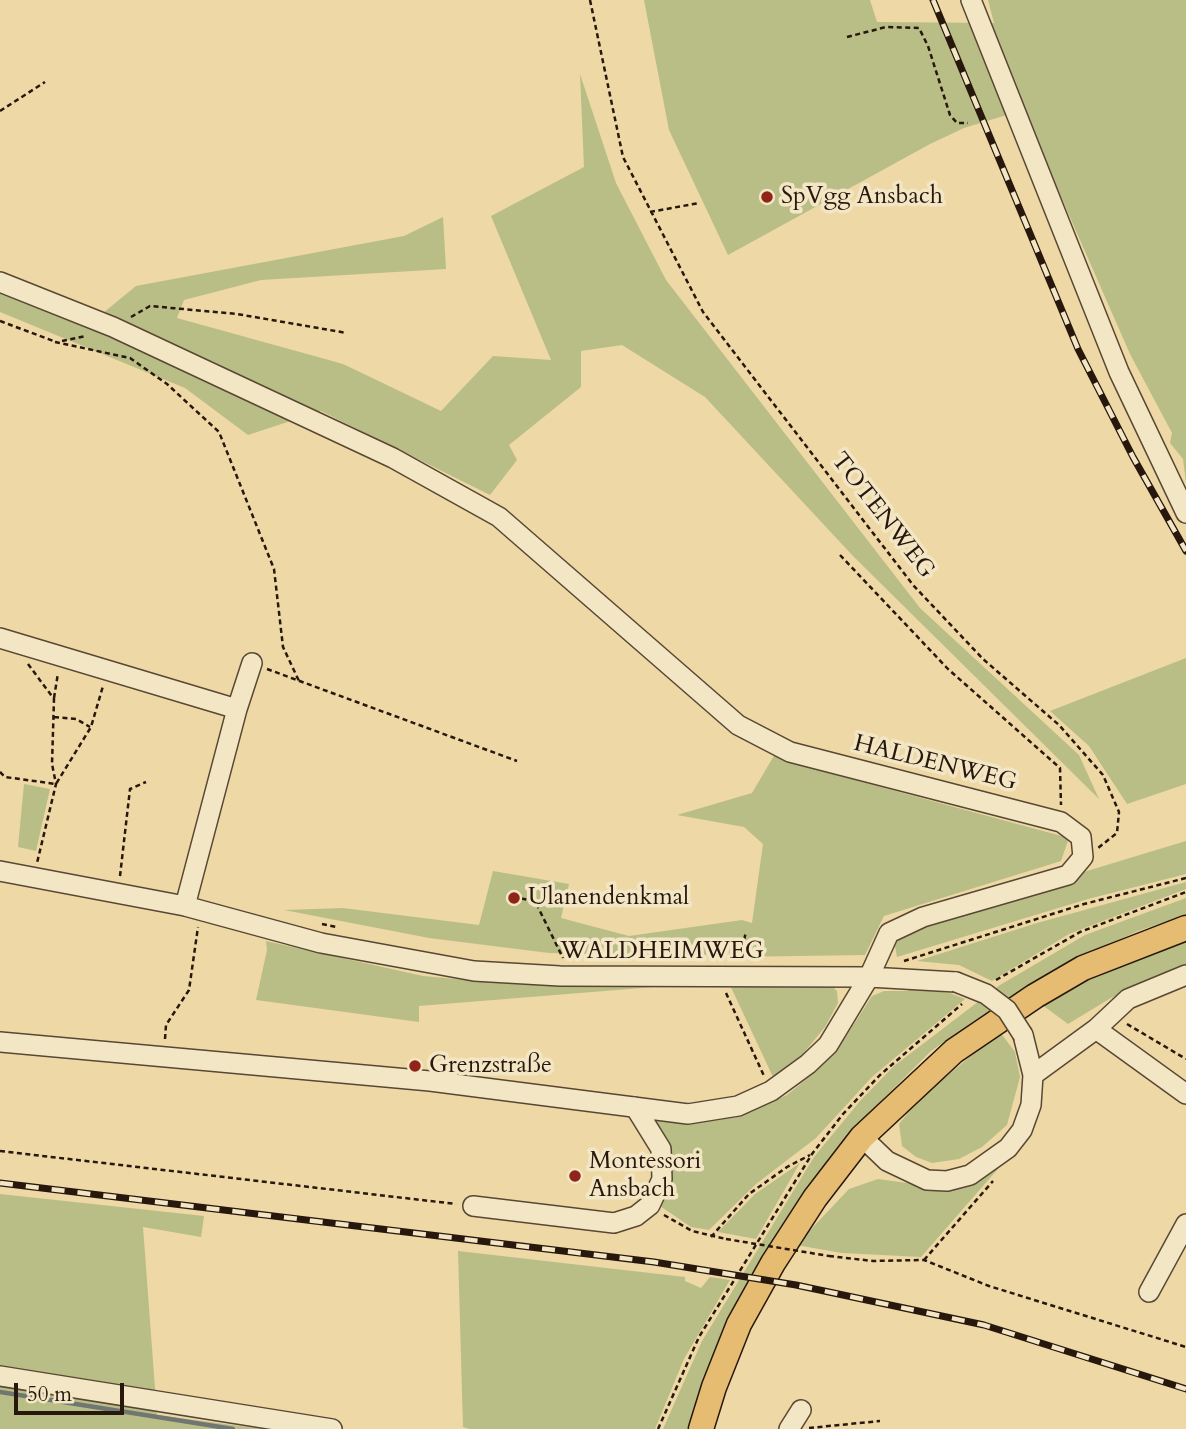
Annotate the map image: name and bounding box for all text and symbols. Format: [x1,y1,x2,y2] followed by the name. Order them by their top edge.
[781,183,943,211] place label: SpVgg Ansbach
[759,189,775,205] marker: SpVgg Ansbach
[824,447,940,585] street label: TOTENWEG
[851,730,1019,798] street label: HALDENWEG
[528,884,689,912] place label: Ulanendenkmal
[506,890,522,906] marker: Ulanendenkmal
[560,938,764,966] street label: WALDHEIMWEG
[429,1052,552,1080] place label: Grenzstraße
[407,1058,423,1074] marker: Grenzstraße
[589,1148,701,1204] place label: Montessori Ansbach
[567,1168,583,1184] marker: Montessori Ansbach
[18,1370,128,1414] scale bar
[27,1380,72,1409] text: 50 m

